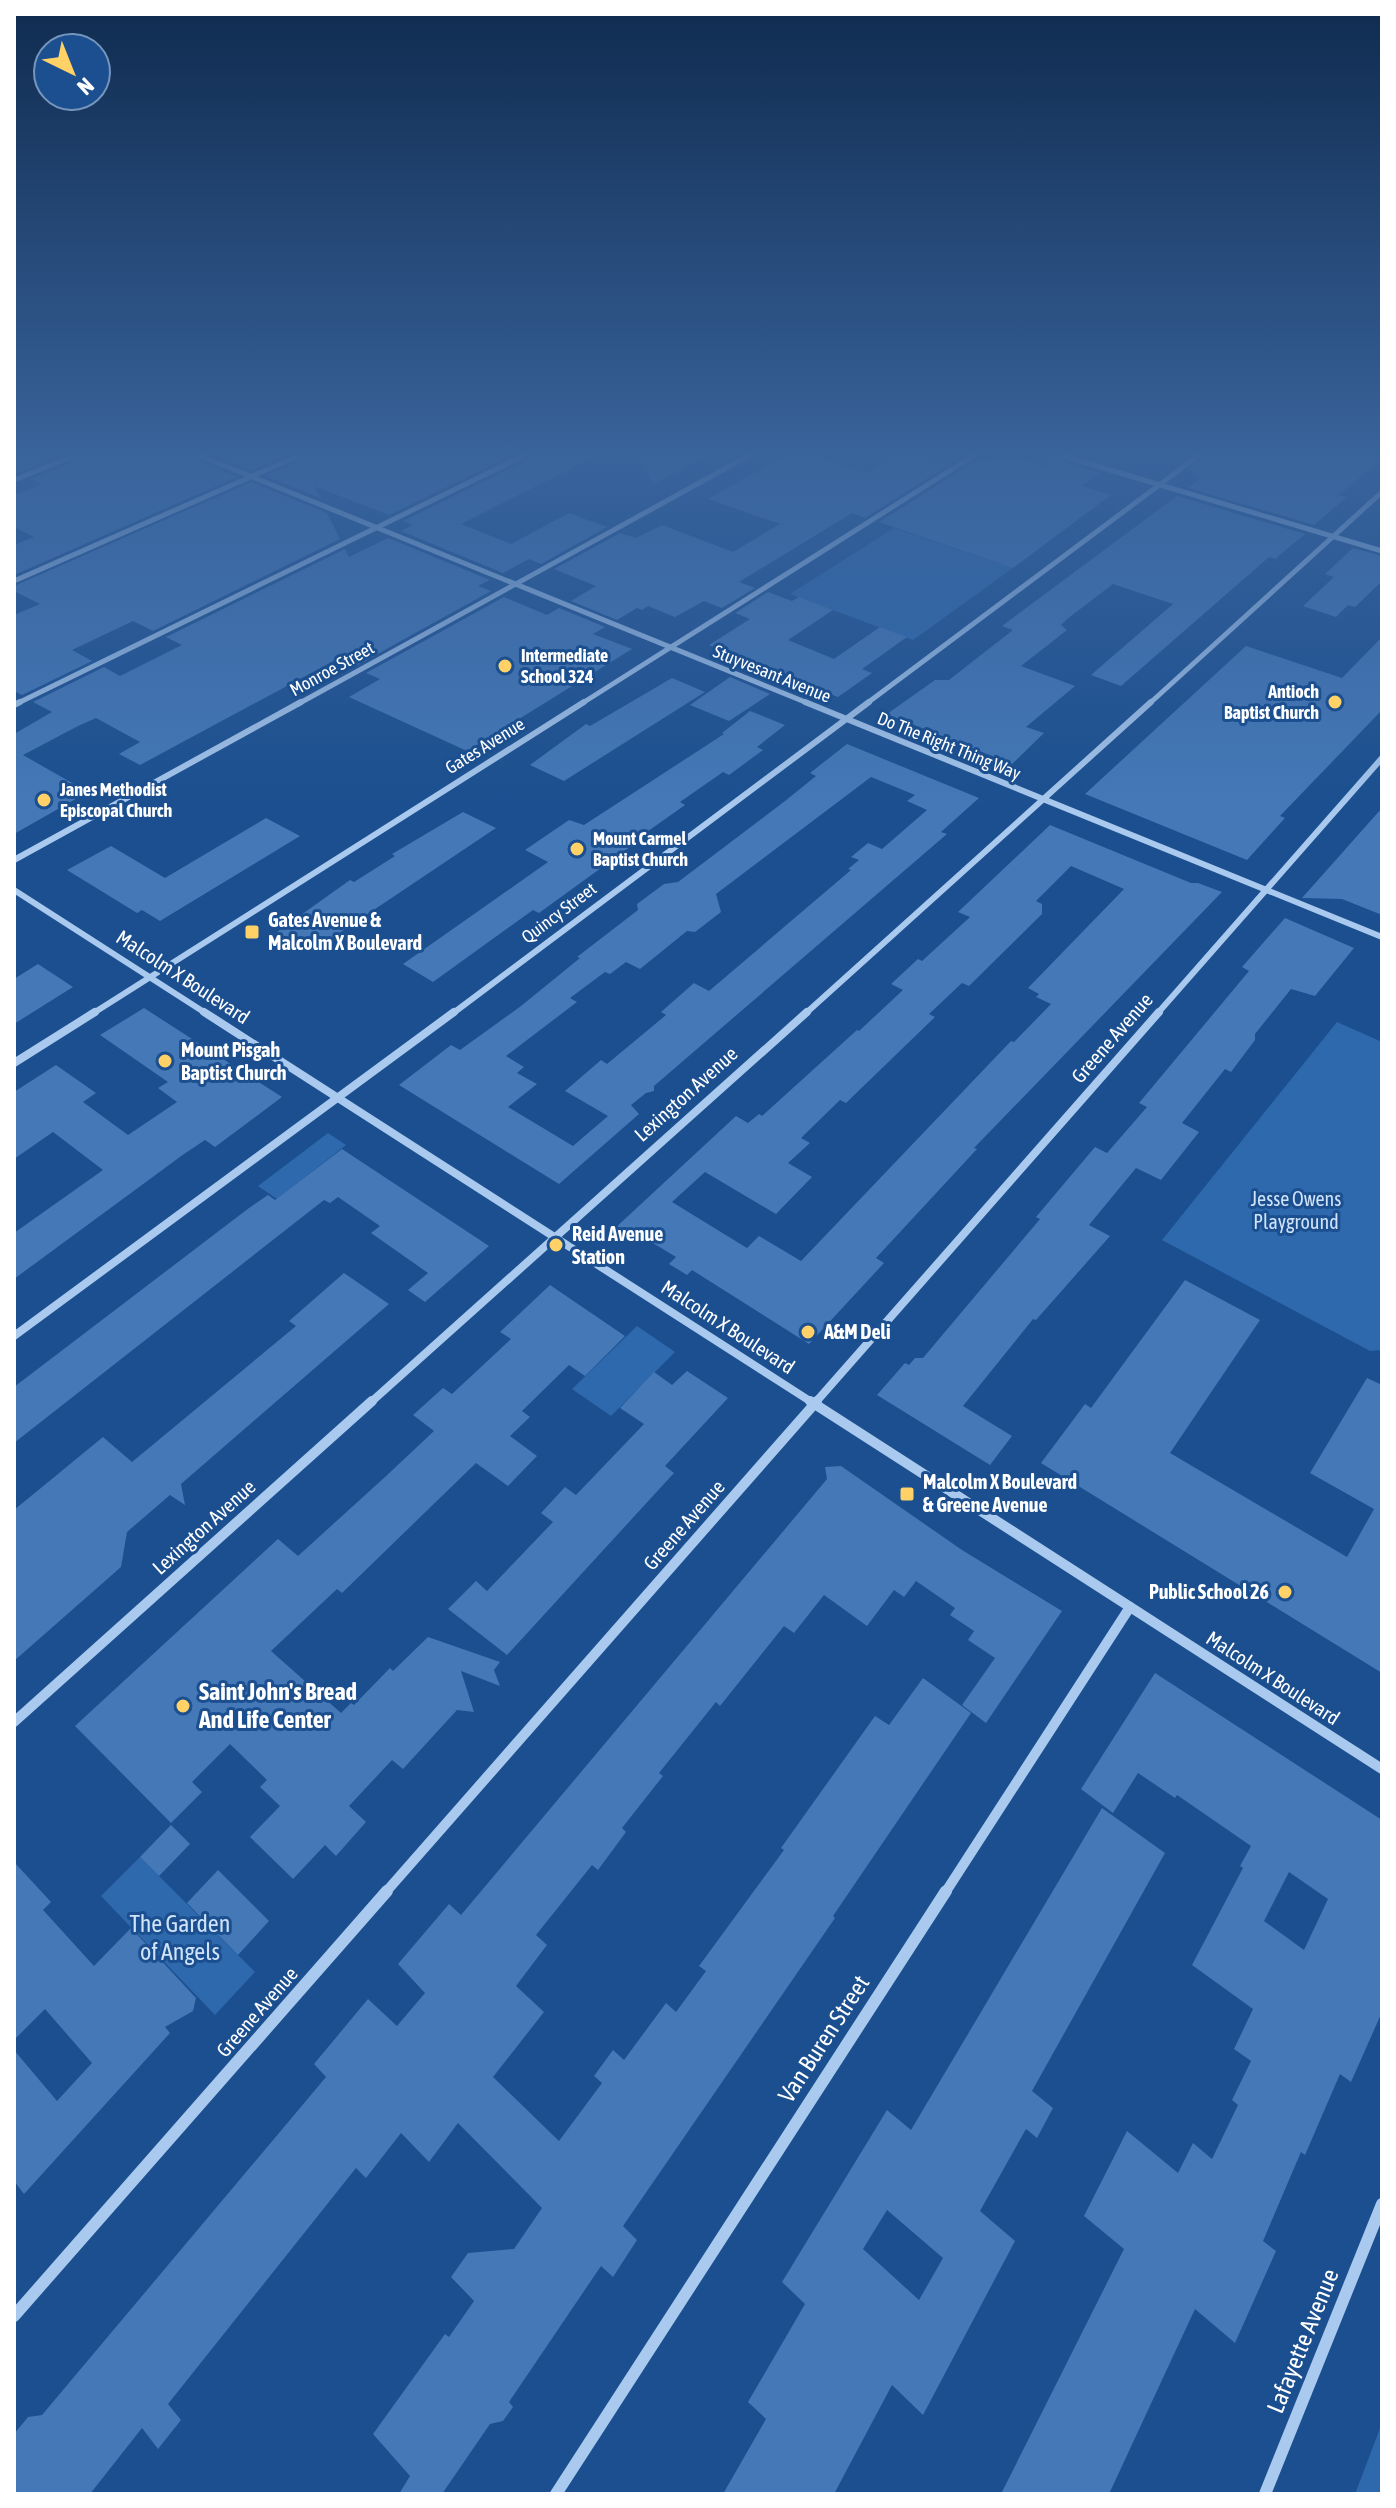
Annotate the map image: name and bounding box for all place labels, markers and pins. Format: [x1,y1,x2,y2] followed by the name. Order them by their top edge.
[521,645,608,687] place label: Intermediate School 324
[496,657,514,675] marker: Intermediate School 324
[1224,681,1319,723] place label: Antioch Baptist Church
[1326,693,1344,711] marker: Antioch Baptist Church
[59,779,172,821] place label: Janes Methodist Episcopal Church
[35,791,53,809] marker: Janes Methodist Episcopal Church
[593,828,688,870] place label: Mount Carmel Baptist Church
[568,840,586,858] marker: Mount Carmel Baptist Church
[268,908,422,954] place label: Gates Avenue & Malcolm X Boulevard
[243,923,261,941] marker: Gates Avenue & Malcolm X Boulevard
[181,1038,287,1084] place label: Mount Pisgah Baptist Church
[156,1052,174,1070] marker: Mount Pisgah Baptist Church
[572,1222,663,1268] place label: Reid Avenue Station
[547,1236,565,1254] marker: Reid Avenue Station
[823,1320,891,1343] place label: A&M Deli
[799,1323,817,1341] marker: A&M Deli
[923,1470,1077,1516] place label: Malcolm X Boulevard & Greene Avenue
[898,1485,916,1503] marker: Malcolm X Boulevard & Greene Avenue
[1149,1580,1269,1603] place label: Public School 26
[1276,1583,1294,1601] marker: Public School 26
[198,1678,357,1733] place label: Saint John's Bread And Life Center
[174,1697,192,1715] marker: Saint John's Bread And Life Center

